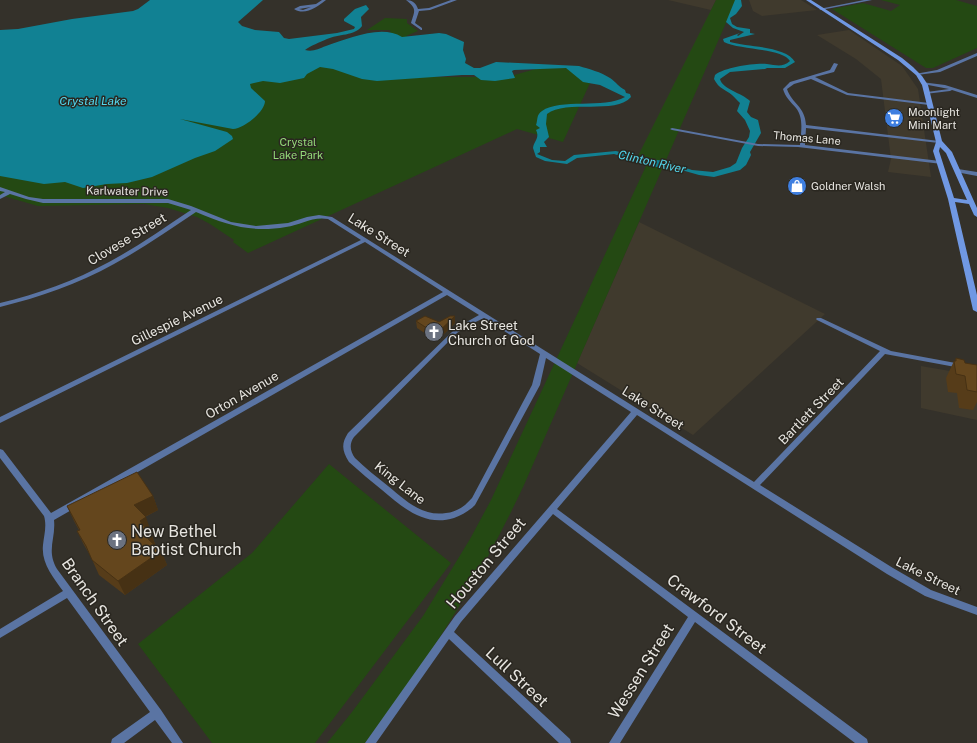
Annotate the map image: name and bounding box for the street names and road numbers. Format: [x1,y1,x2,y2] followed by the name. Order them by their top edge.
[773,129,841,147] street label: Thomas Lane
[86,184,168,198] street label: Karlwalter Drive
[85,210,169,268] street label: Clovese Street
[345,210,413,260] street label: Lake Street
[129,291,225,349] street label: Gillespie Avenue
[203,368,281,422] street label: Orton Avenue
[775,374,847,448] street label: Bartlett Street
[619,383,687,433] street label: Lake Street
[372,459,428,507] street label: King Lane
[442,514,530,612] street label: Houston Street
[58,554,132,650] street label: Branch Street
[893,554,963,598] street label: Lake Street
[663,570,771,658] street label: Crawford Street
[604,620,678,722] street label: Wessen Street
[482,643,552,711] street label: Lull Street

